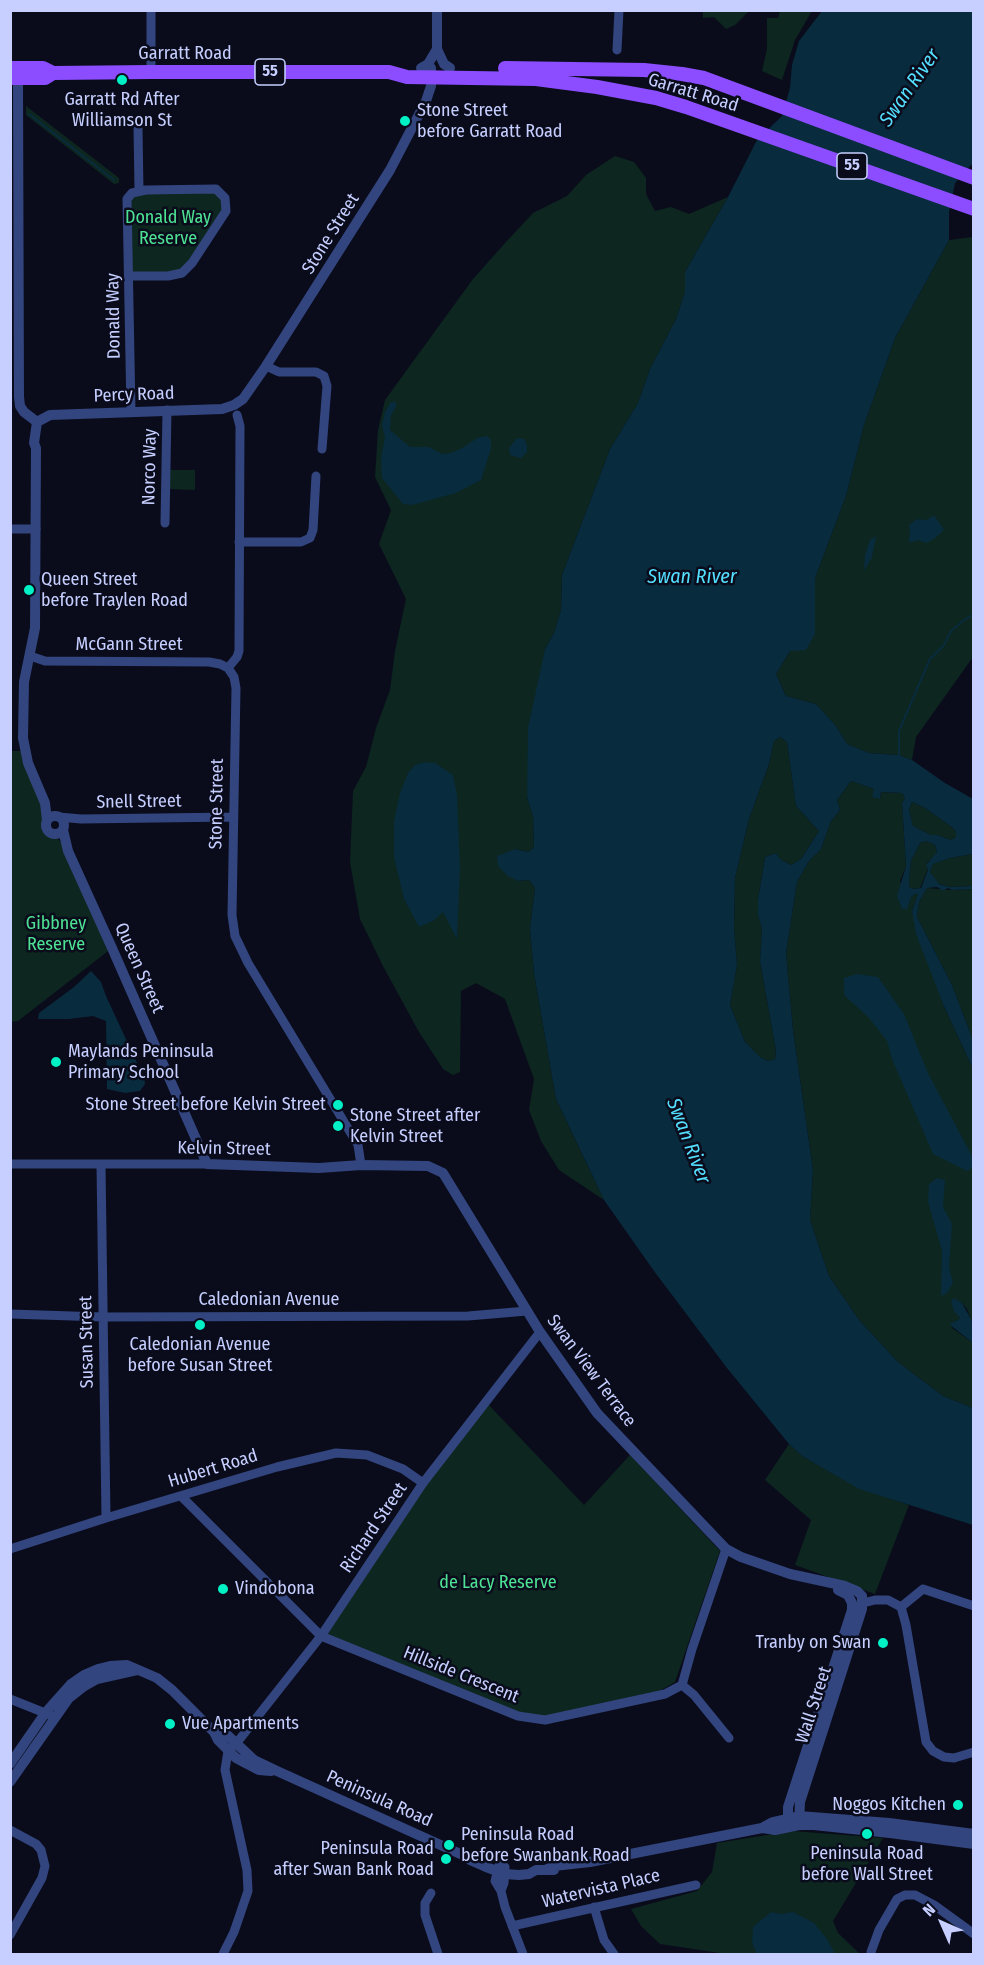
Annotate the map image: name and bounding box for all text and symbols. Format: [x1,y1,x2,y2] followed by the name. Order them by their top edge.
[138,43,232,65] street label: Garratt Road
[875,45,945,131] water label: Swan River
[255,59,285,85] road number: 55
[645,69,741,117] street label: Garratt Road
[115,73,129,87] marker: Garratt Rd After Williamson St
[64,89,180,132] place label: Garratt Rd After Williamson St
[417,100,562,142] place label: Stone Street before Garratt Road
[398,114,412,128] marker: Stone Street before Garratt Road
[837,153,867,179] road number: 55
[298,190,364,278] street label: Stone Street
[125,207,211,250] park label: Donald Way Reserve
[102,273,126,359] street label: Donald Way
[93,383,175,407] street label: Percy Road
[139,428,161,506] street label: Norco Way
[647,565,737,589] water label: Swan River
[41,569,188,612] place label: Queen Street before Traylen Road
[22,583,36,597] marker: Queen Street before Traylen Road
[75,634,183,656] street label: McGann Street
[205,758,229,850] street label: Stone Street
[96,790,182,814] street label: Snell Street
[26,913,86,956] park label: Gibbney Reserve
[110,920,168,1016] street label: Queen Street
[68,1041,214,1084] place label: Maylands Peninsula Primary School
[49,1055,63,1069] marker: Maylands Peninsula Primary School
[85,1094,326,1116] place label: Stone Street before Kelvin Street
[661,1095,715,1187] water label: Swan River
[331,1098,345,1112] marker: Stone Street before Kelvin Street
[350,1105,480,1148] place label: Stone Street after Kelvin Street
[331,1119,345,1133] marker: Stone Street after Kelvin Street
[177,1137,271,1161] street label: Kelvin Street
[199,1289,339,1311] street label: Caledonian Avenue
[75,1295,99,1389] street label: Susan Street
[542,1311,640,1431] street label: Swan View Terrace
[193,1318,207,1332] marker: Caledonian Avenue before Susan Street
[128,1334,272,1376] place label: Caledonian Avenue before Susan Street
[166,1445,260,1493] street label: Hubert Road
[336,1479,412,1577] street label: Richard Street
[439,1572,557,1594] park label: de Lacy Reserve
[235,1578,315,1600] place label: Vindobona
[216,1582,230,1596] marker: Vindobona
[755,1632,871,1654] place label: Tranby on Swan
[876,1636,890,1650] marker: Tranby on Swan
[400,1642,522,1708] street label: Hillside Crescent
[791,1664,837,1746] street label: Wall Street
[182,1713,299,1735] place label: Vue Apartments
[163,1717,177,1731] marker: Vue Apartments
[323,1766,435,1832] street label: Peninsula Road
[832,1794,946,1816] place label: Noggos Kitchen
[951,1798,965,1812] marker: Noggos Kitchen
[461,1824,630,1866] place label: Peninsula Road before Swanbank Road
[860,1827,874,1841] marker: Peninsula Road before Wall Street
[274,1838,434,1880] place label: Peninsula Road after Swan Bank Road
[442,1838,456,1852] marker: Peninsula Road before Swanbank Road
[801,1843,933,1886] place label: Peninsula Road before Wall Street
[439,1852,453,1866] marker: Peninsula Road after Swan Bank Road
[540,1865,662,1913] street label: Watervista Place
[912,1893,972,1953] north arrow
[919,1900,939,1920] text: N

